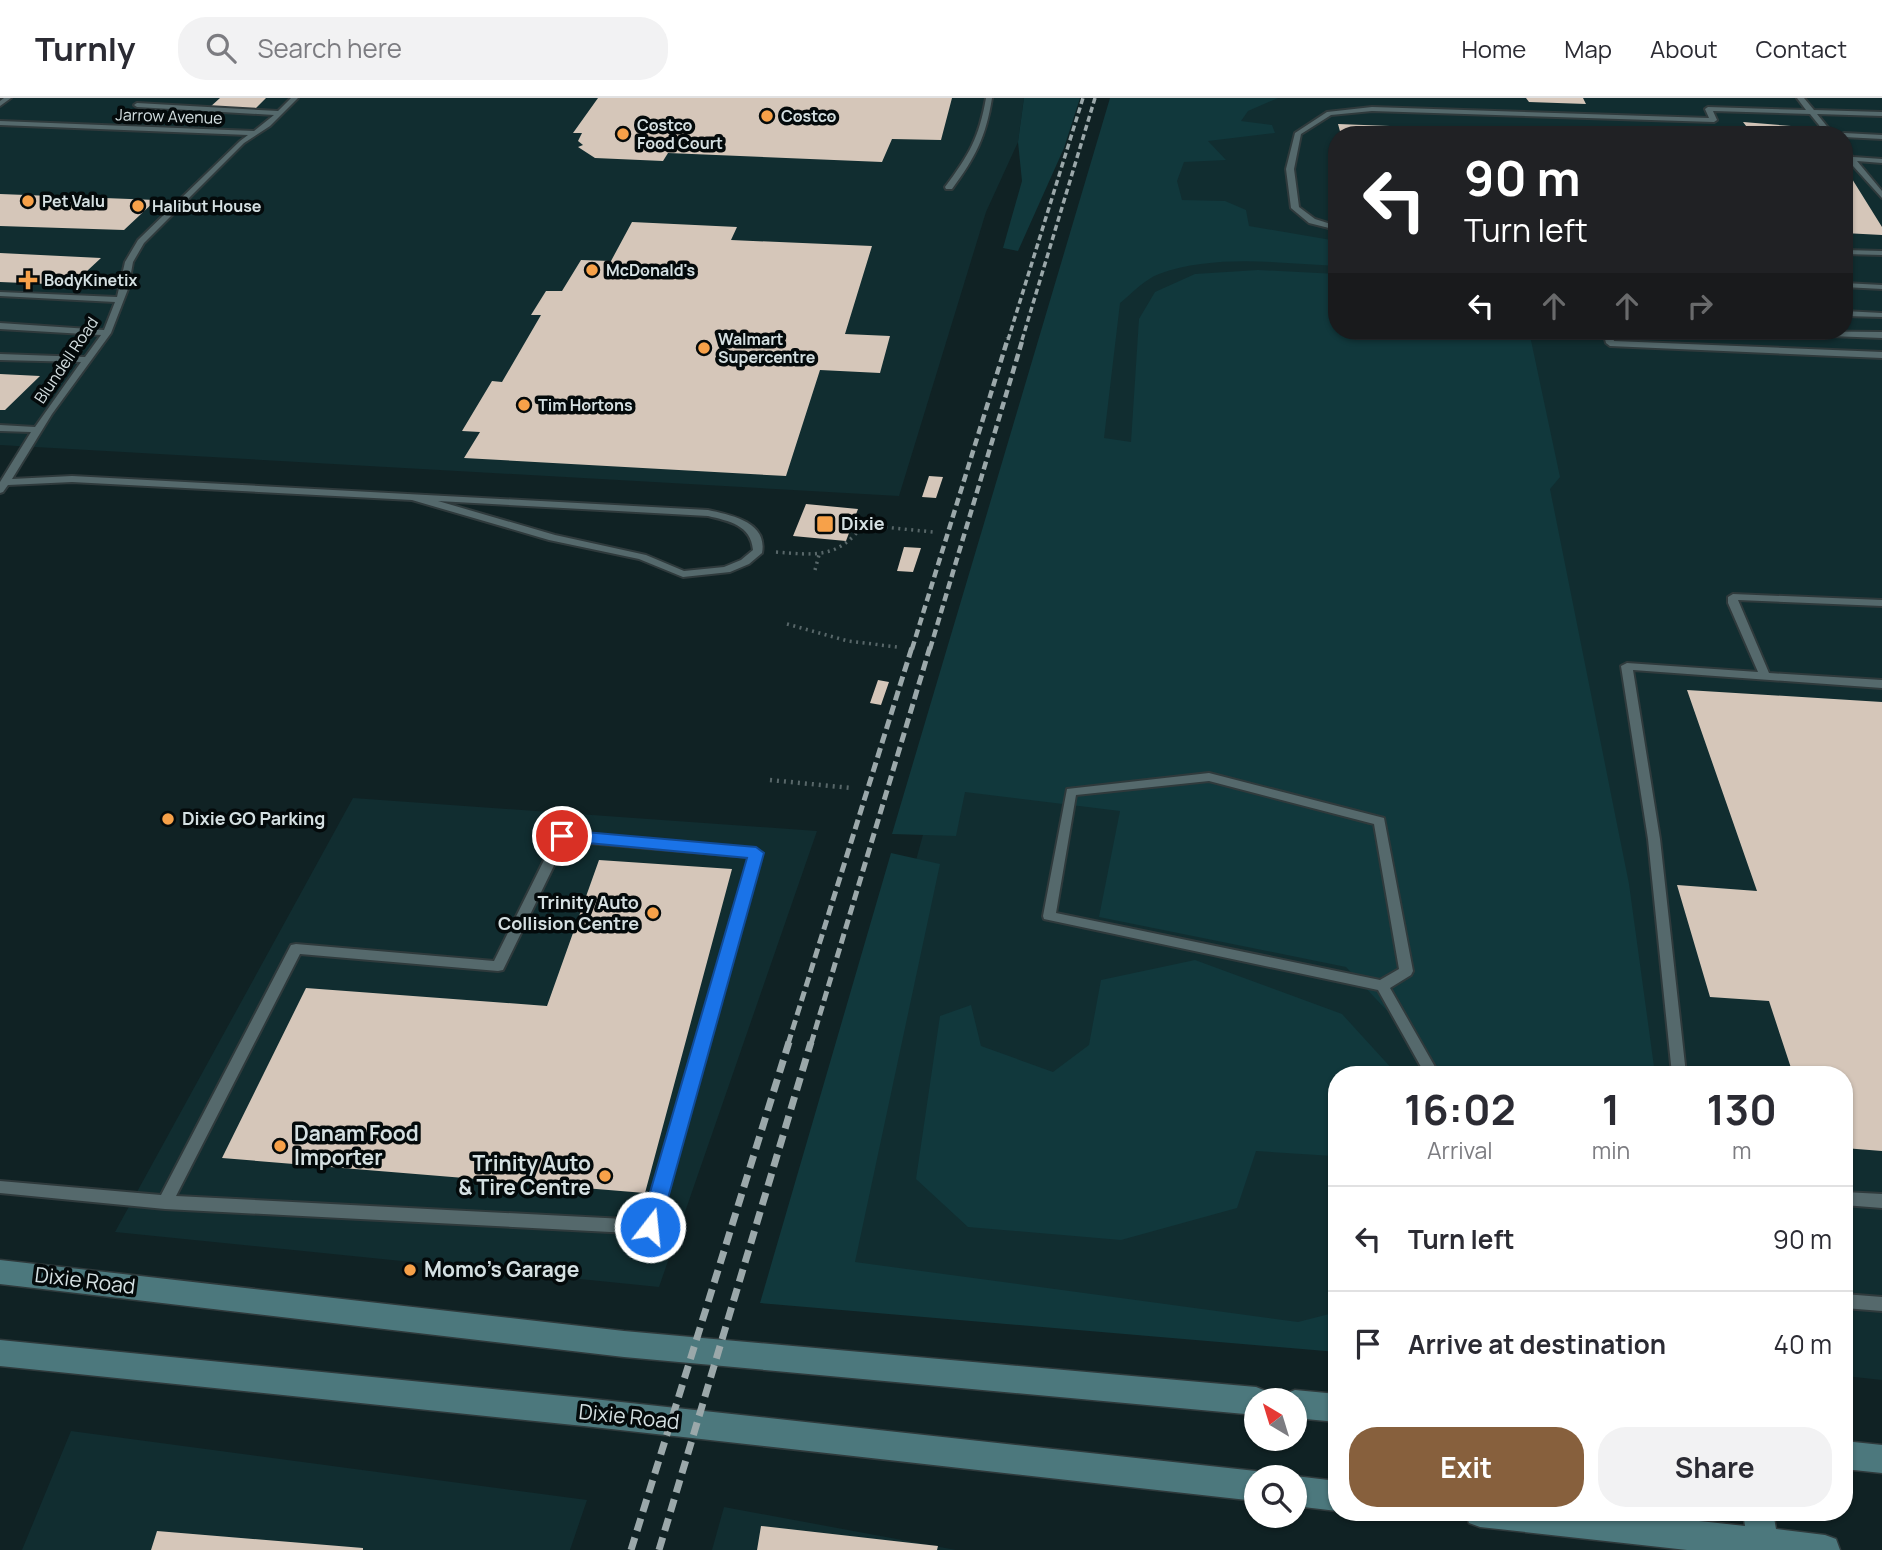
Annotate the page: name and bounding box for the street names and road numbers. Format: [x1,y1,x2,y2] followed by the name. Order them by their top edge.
[115,103,223,129] street label: Jarrow Avenue
[29,312,103,408] street label: Blundell Road
[33,1260,137,1300] street label: Dixie Road
[577,1397,681,1435] street label: Dixie Road

